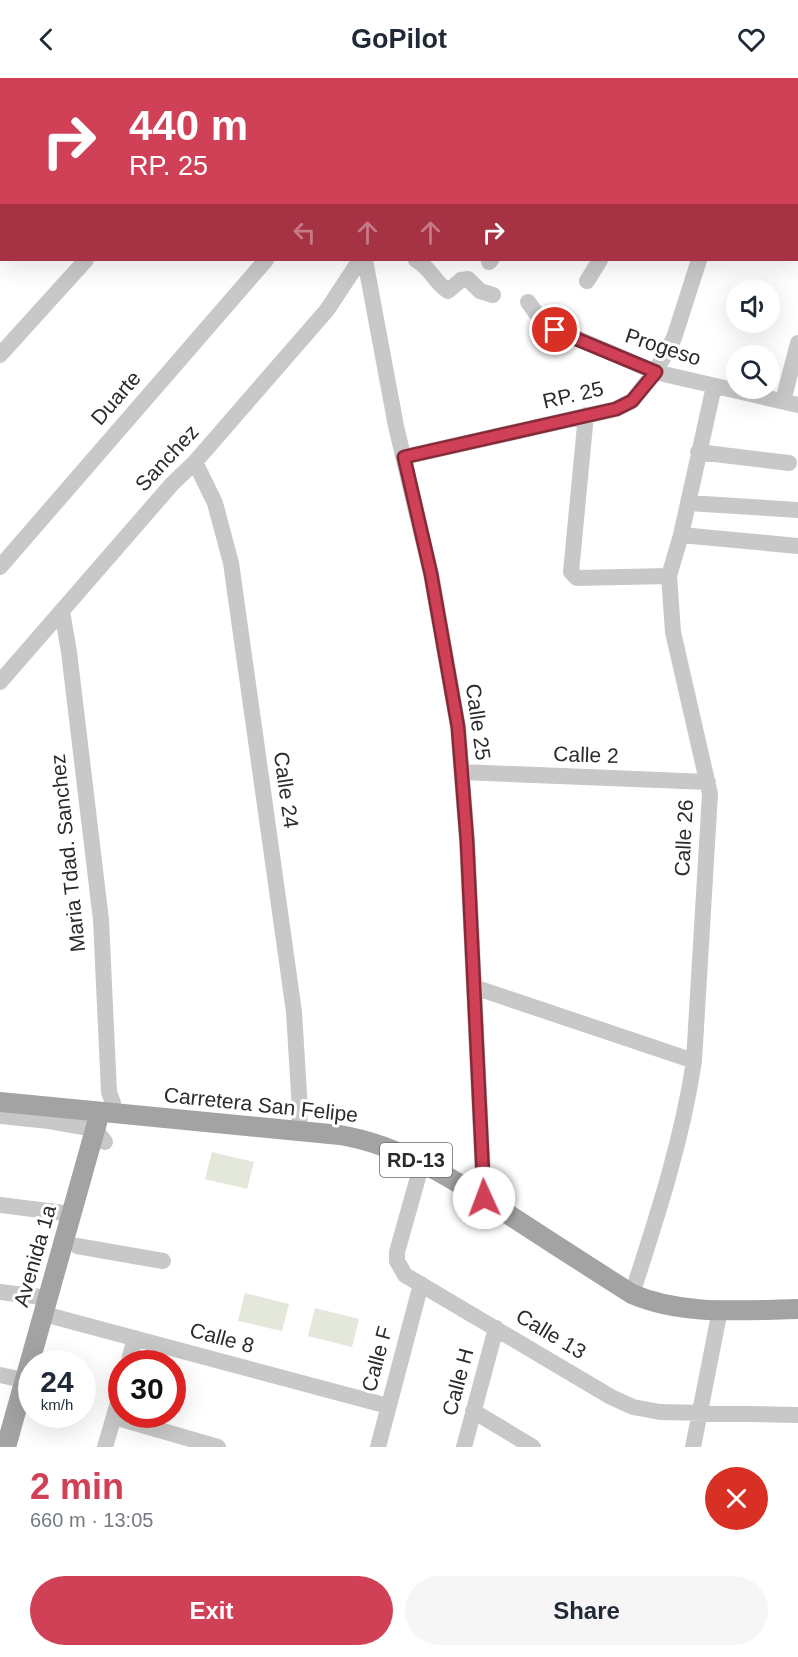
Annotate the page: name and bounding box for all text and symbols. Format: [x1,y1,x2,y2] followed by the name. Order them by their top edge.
[30,23,63,56] icon: back
[735,23,768,56] icon: heart
[351,24,447,54] text: GoPilot
[30,102,108,180] icon: right
[129,102,248,149] text: 440 m
[129,151,208,181] text: RP. 25
[288,216,321,249] icon: left
[351,216,384,249] icon: ahead
[414,216,447,249] icon: ahead
[477,216,510,249] icon: right
[726,279,780,399] map controls
[726,279,780,333] button: sound
[529,304,580,355] pin
[538,313,571,346] icon: arrive
[622,324,704,370] street label: Progeso
[726,345,780,399] button: search
[86,366,145,429] street label: Duarte
[540,376,605,413] street label: RP. 25
[130,420,203,495] street label: Sanchez
[462,682,495,762] street label: Calle 25
[553,742,619,767] street label: Calle 2
[270,750,303,830] street label: Calle 24
[46,753,89,953] street label: Maria Tdad. Sanchez
[670,799,697,877] street label: Calle 26
[163,1083,359,1126] street label: Carretera San Felipe
[380,1143,452,1177] road number: RD-13
[452,1166,516,1230] position arrow
[9,1202,60,1309] street label: Avenida 1a
[512,1304,590,1363] street label: Calle 13
[188,1318,257,1357] street label: Calle 8
[357,1324,396,1394] street label: Calle F
[437,1346,478,1418] street label: Calle H
[108,1350,186,1428] speed limit sign: 30
[40,1365,74,1398] text: 24
[41,1396,73,1413] text: km/h
[30,1466,124,1507] text: 2 min
[705,1467,768,1530] button: close
[30,1509,153,1531] text: 660 m · 13:05
[30,1576,393,1645] button: Exit
[405,1576,768,1645] button: Share

